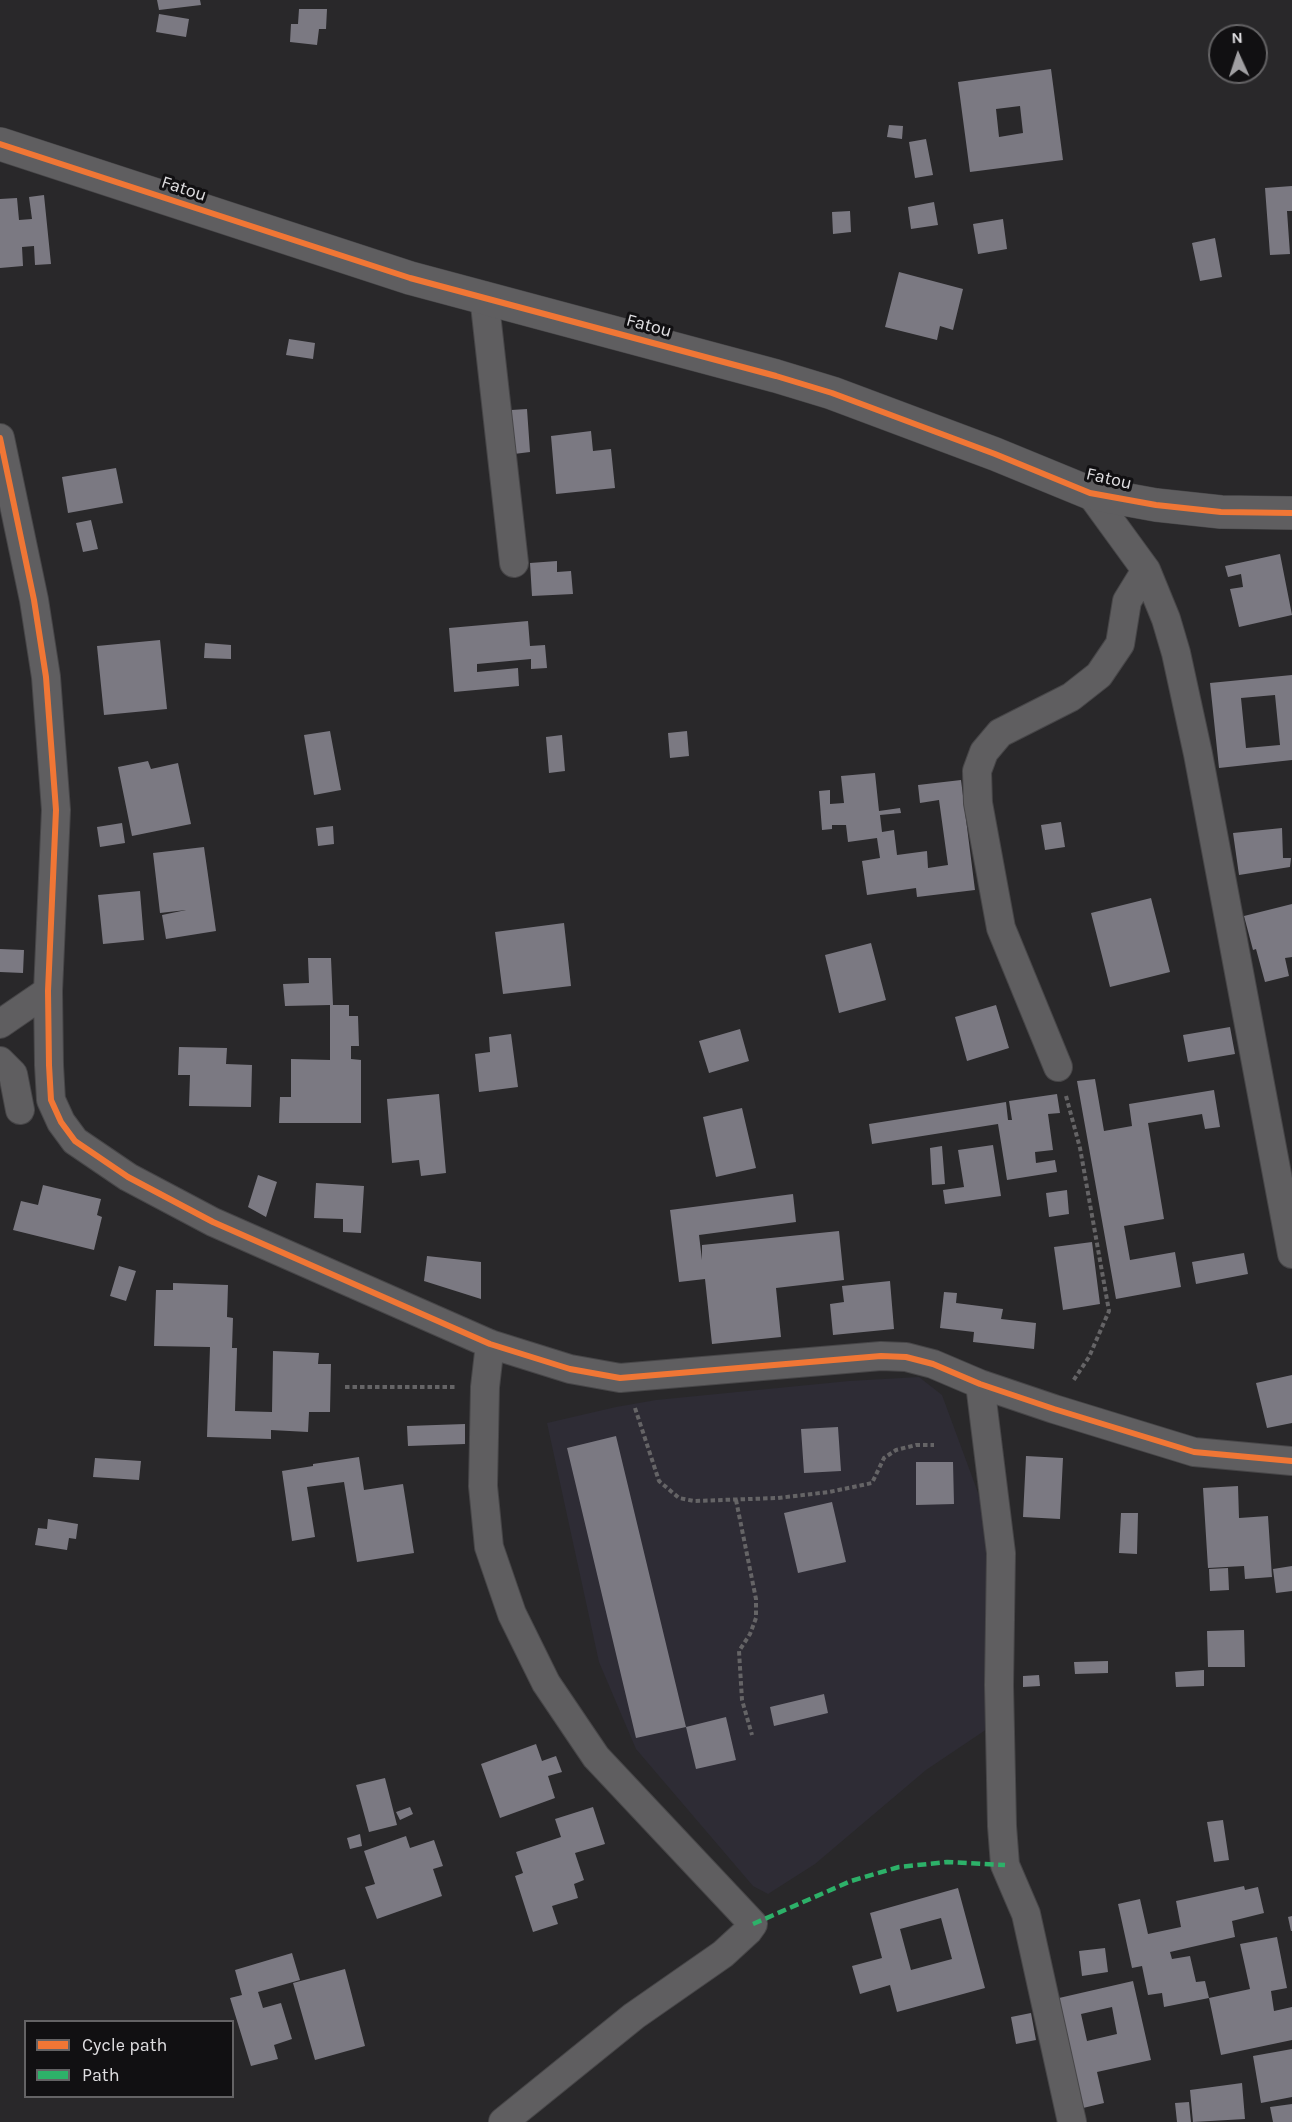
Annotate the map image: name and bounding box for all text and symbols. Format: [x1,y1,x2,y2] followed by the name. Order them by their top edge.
[1208,24,1268,84] north arrow
[1231,28,1243,47] text: N
[159,172,209,206] street label: Fatou
[624,310,674,342] street label: Fatou
[1084,463,1134,495] street label: Fatou
[24,2020,234,2098] legend
[82,2034,167,2056] text: Cycle path
[82,2064,120,2086] text: Path

